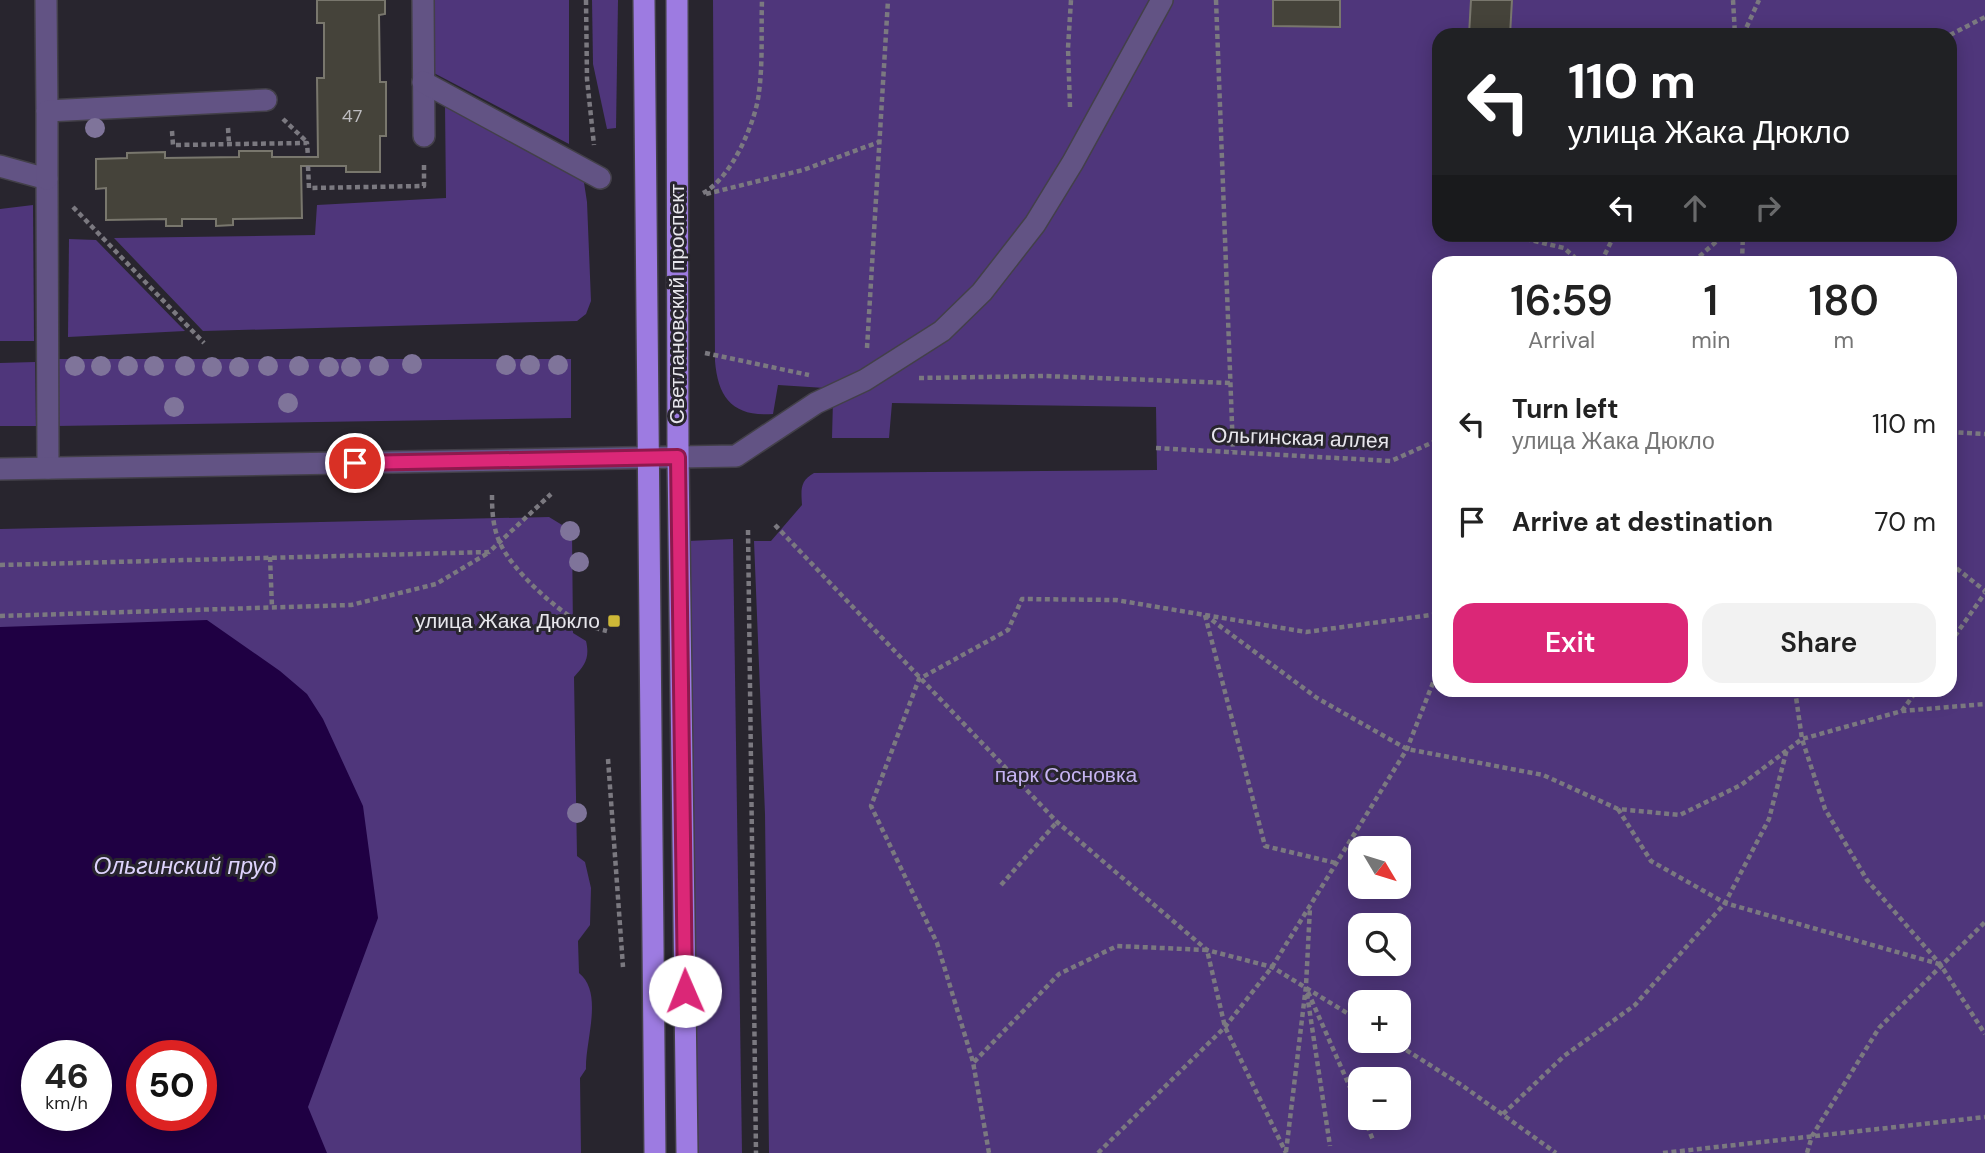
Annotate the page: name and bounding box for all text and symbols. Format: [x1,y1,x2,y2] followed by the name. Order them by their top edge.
[1568,49,1696,113] text: 110 m
[1453,56,1544,147] icon: left
[342,104,362,128] house number: 47
[1568,111,1850,153] text: улица Жака Дюкло
[663,183,691,424] street label: Светлановский проспект
[1603,189,1641,227] icon: left
[1676,189,1714,227] icon: ahead
[1749,189,1787,227] icon: right
[1510,273,1613,328] text: 16:59
[1703,273,1718,328] text: 1
[1809,273,1879,328] text: 180
[1528,325,1595,355] text: Arrival
[1691,325,1730,355] text: min
[1833,325,1854,355] text: m
[1512,392,1619,426] text: Turn left
[1453,405,1491,443] icon: left
[1872,407,1936,441] text: 110 m
[1210,421,1390,455] street label: Ольгинская аллея
[1512,426,1715,456] text: улица Жака Дюкло
[325,433,385,493] pin
[336,444,374,482] icon: arrive
[1453,503,1491,541] icon: arrive
[1512,505,1773,539] text: Arrive at destination
[1875,505,1936,539] text: 70 m
[1453,603,1688,683] button: Exit
[1702,603,1936,683] button: Share
[415,607,600,635] place label: улица Жака Дюкло
[606,613,622,629] marker: улица Жака Дюкло
[995,761,1138,789] park label: парк Сосновка
[1348,836,1410,900] north arrow
[1348,836,1411,1130] map controls
[94,851,276,881] water label: Ольгинский пруд
[1348,913,1411,976] button: search
[648,954,722,1028] position arrow
[1348,990,1411,1053] button: +
[126,1040,217,1131] speed limit sign: 50
[44,1053,89,1099] text: 46
[1348,1067,1411,1130] button: −
[45,1091,88,1115] text: km/h

